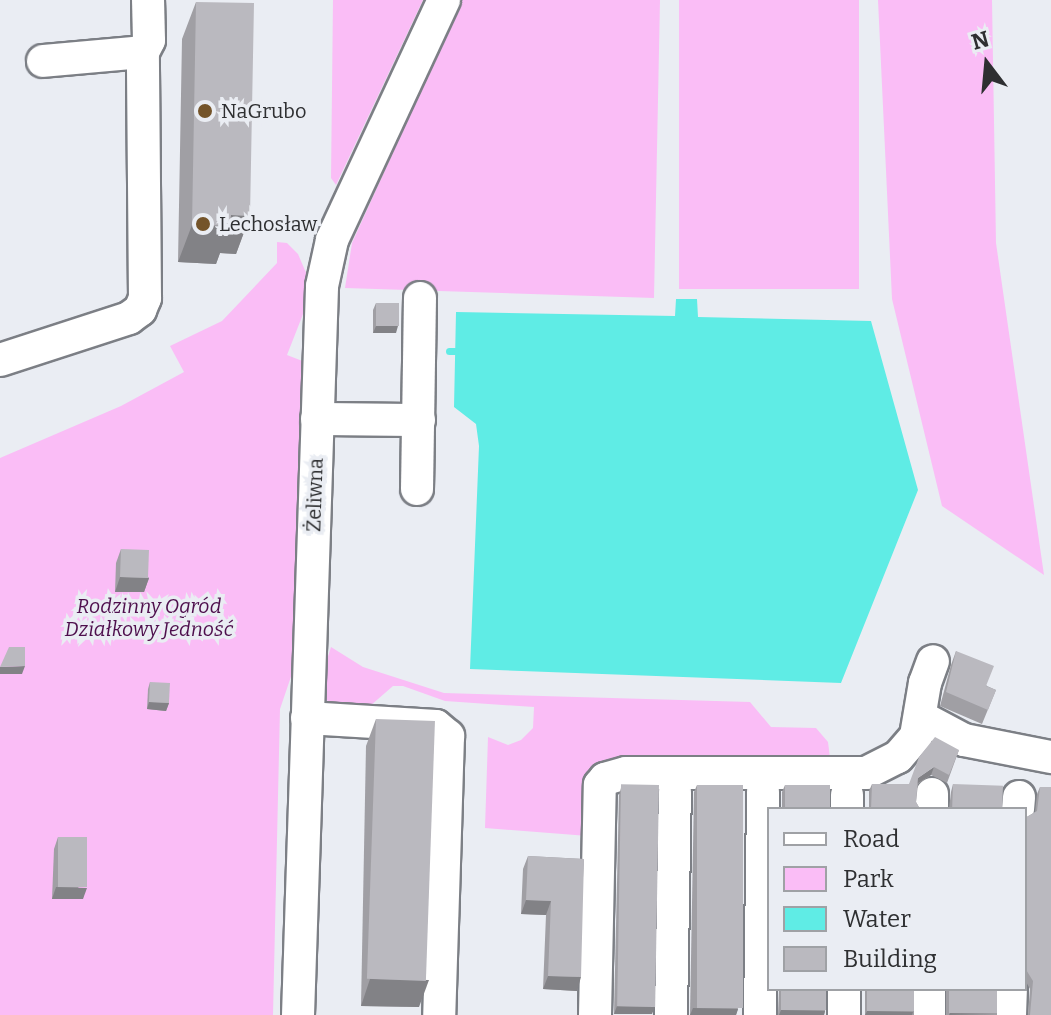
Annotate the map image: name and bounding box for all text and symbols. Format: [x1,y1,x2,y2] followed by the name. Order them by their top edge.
[947,24,1027,104] north arrow
[968,25,992,56] text: N
[221,99,306,123] place label: NaGrubo
[196,102,214,120] marker: NaGrubo
[219,212,317,236] place label: Lechosław
[194,215,212,233] marker: Lechosław
[302,458,328,532] street label: Żeliwna
[65,594,233,641] park label: Rodzinny Ogród Działkowy Jedność
[767,807,1027,991] legend
[843,825,899,853] text: Road
[843,865,894,893] text: Park
[843,905,911,933] text: Water
[843,945,937,973] text: Building

